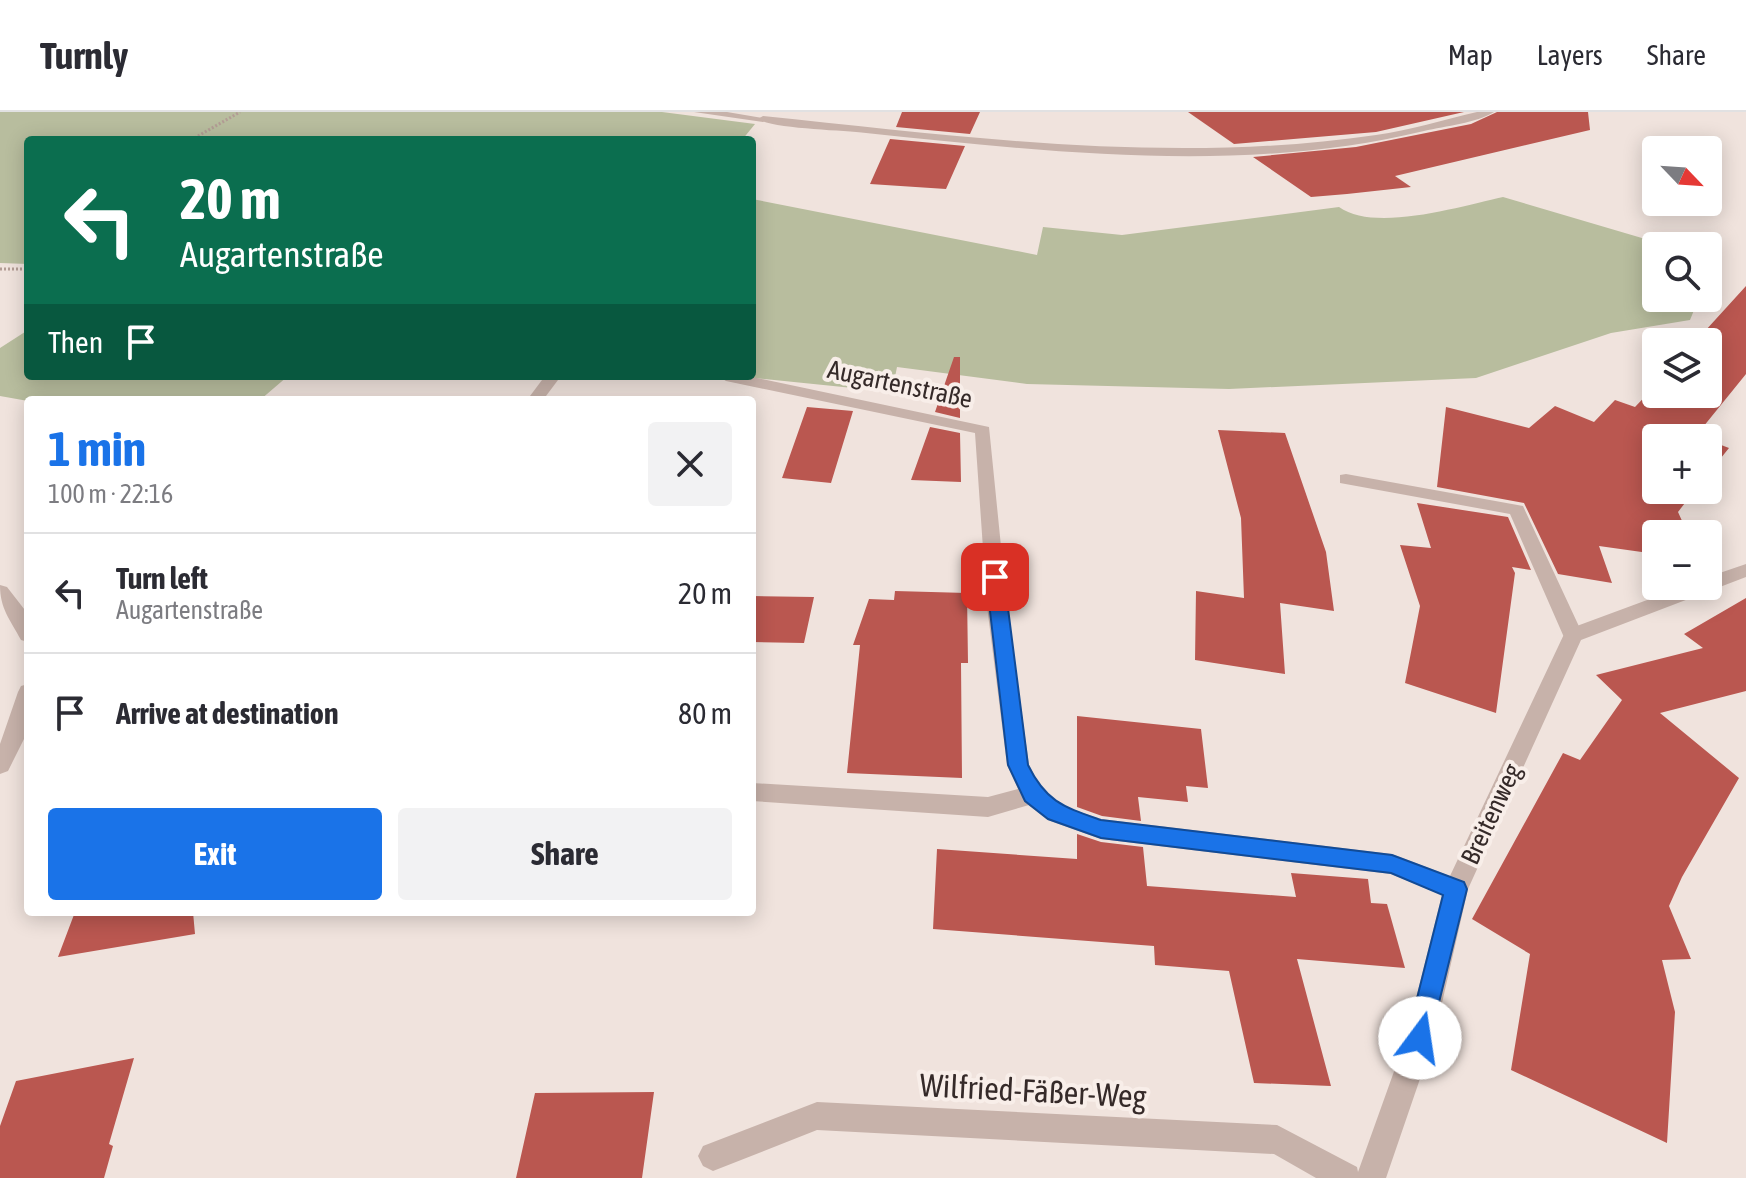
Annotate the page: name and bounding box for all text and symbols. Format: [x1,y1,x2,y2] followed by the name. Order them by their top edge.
[40,34,128,77] text: Turnly
[1448,39,1493,71] text: Map
[1537,39,1603,71] text: Layers
[1647,39,1706,71] text: Share
[1642,136,1722,216] north arrow
[1642,136,1722,600] map controls
[180,167,281,231] text: 20 m
[48,168,152,272] icon: left
[1642,232,1722,312] button: search
[180,233,384,275] text: Augartenstraße
[119,320,163,364] icon: arrive
[48,325,103,359] text: Then
[1642,328,1722,408] button: layers
[825,354,975,414] street label: Augartenstraße
[48,421,146,476] text: 1 min
[648,422,732,506] button: close
[1642,424,1722,504] button: +
[48,479,173,509] text: 100 m · 22:16
[1642,520,1722,600] button: −
[961,543,1029,611] pin
[973,555,1017,599] icon: arrive
[116,561,208,595] text: Turn left
[48,571,92,615] icon: left
[678,576,732,610] text: 20 m
[116,595,263,625] text: Augartenstraße
[48,691,92,735] icon: arrive
[116,696,338,730] text: Arrive at destination
[678,696,732,730] text: 80 m
[1455,758,1528,869] street label: Breitenweg
[48,808,382,900] button: Exit
[398,808,732,900] button: Share
[1378,996,1462,1080] position arrow
[919,1066,1148,1115] street label: Wilfried-Fäßer-Weg

